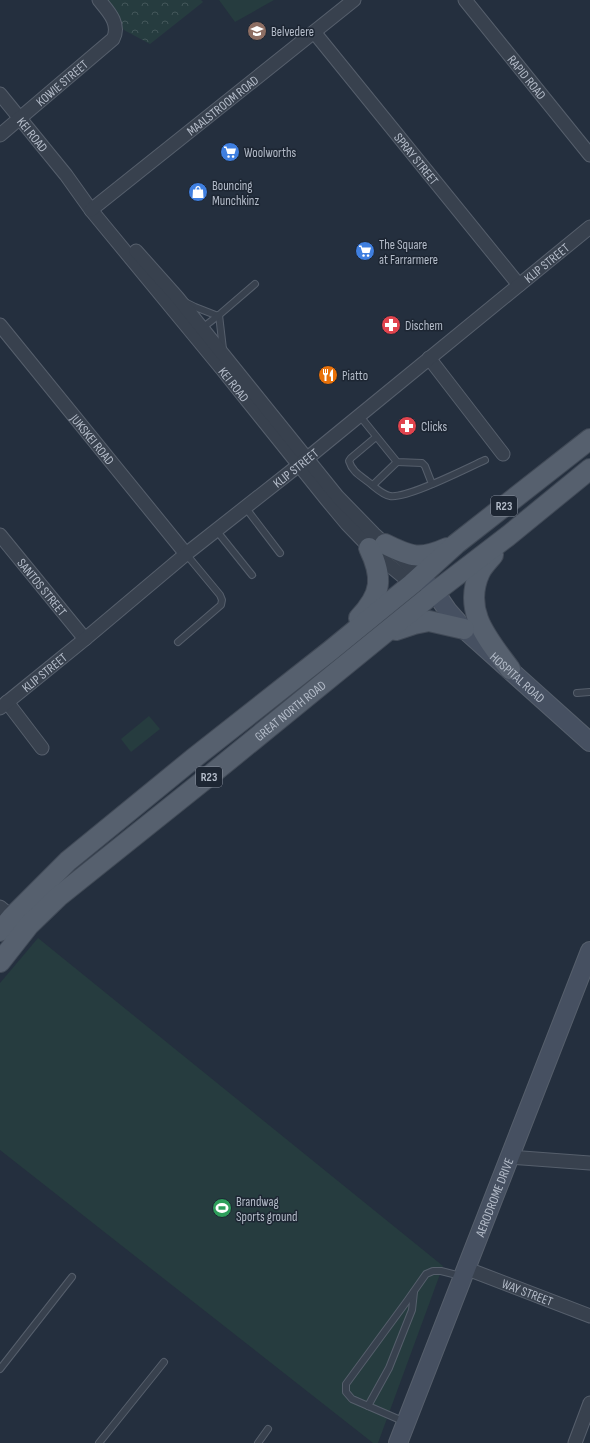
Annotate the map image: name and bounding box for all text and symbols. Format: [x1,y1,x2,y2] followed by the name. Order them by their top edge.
[246,20,268,42] school or university icon: Belvedere
[271,24,314,40] place label: Belvedere
[504,52,549,103] street label: RAPID ROAD
[33,57,92,110] street label: KOWIE STREET
[184,72,262,139] street label: MAALSTROOM ROAD
[13,114,51,156] street label: KEI ROAD
[390,130,442,189] street label: SPRAY STREET
[219,141,241,163] supermarket icon: Woolworths
[244,145,297,161] place label: Woolworths
[212,178,259,209] place label: Bouncing Munchkinz
[187,181,209,203] shop icon: Bouncing Munchkinz
[379,237,438,268] place label: The Square at Farrarmere
[354,240,376,262] supermarket icon: The Square at Farrarmere
[521,240,573,287] street label: KLIP STREET
[380,314,402,336] pharmacy icon: Dischem
[405,318,443,334] place label: Dischem
[215,364,252,406] street label: KEI ROAD
[317,364,339,386] restaurant icon: Piatto
[342,368,368,384] place label: Piatto
[66,410,117,468] street label: JUKSKEI ROAD
[396,415,418,437] pharmacy icon: Clicks
[421,419,447,435] place label: Clicks
[270,445,322,491] street label: KLIP STREET
[491,496,517,516] road number: R23
[13,555,70,620] street label: SANTOS STREET
[486,649,548,707] street label: HOSPITAL ROAD
[19,650,71,696] street label: KLIP STREET
[252,677,329,745] street label: GREAT NORTH ROAD
[196,767,222,787] road number: R23
[472,1156,518,1240] street label: AERODROME DRIVE
[236,1194,297,1225] place label: Brandwag Sports ground
[211,1197,233,1219] sports icon: Brandwag Sports ground
[499,1276,555,1310] street label: WAY STREET

